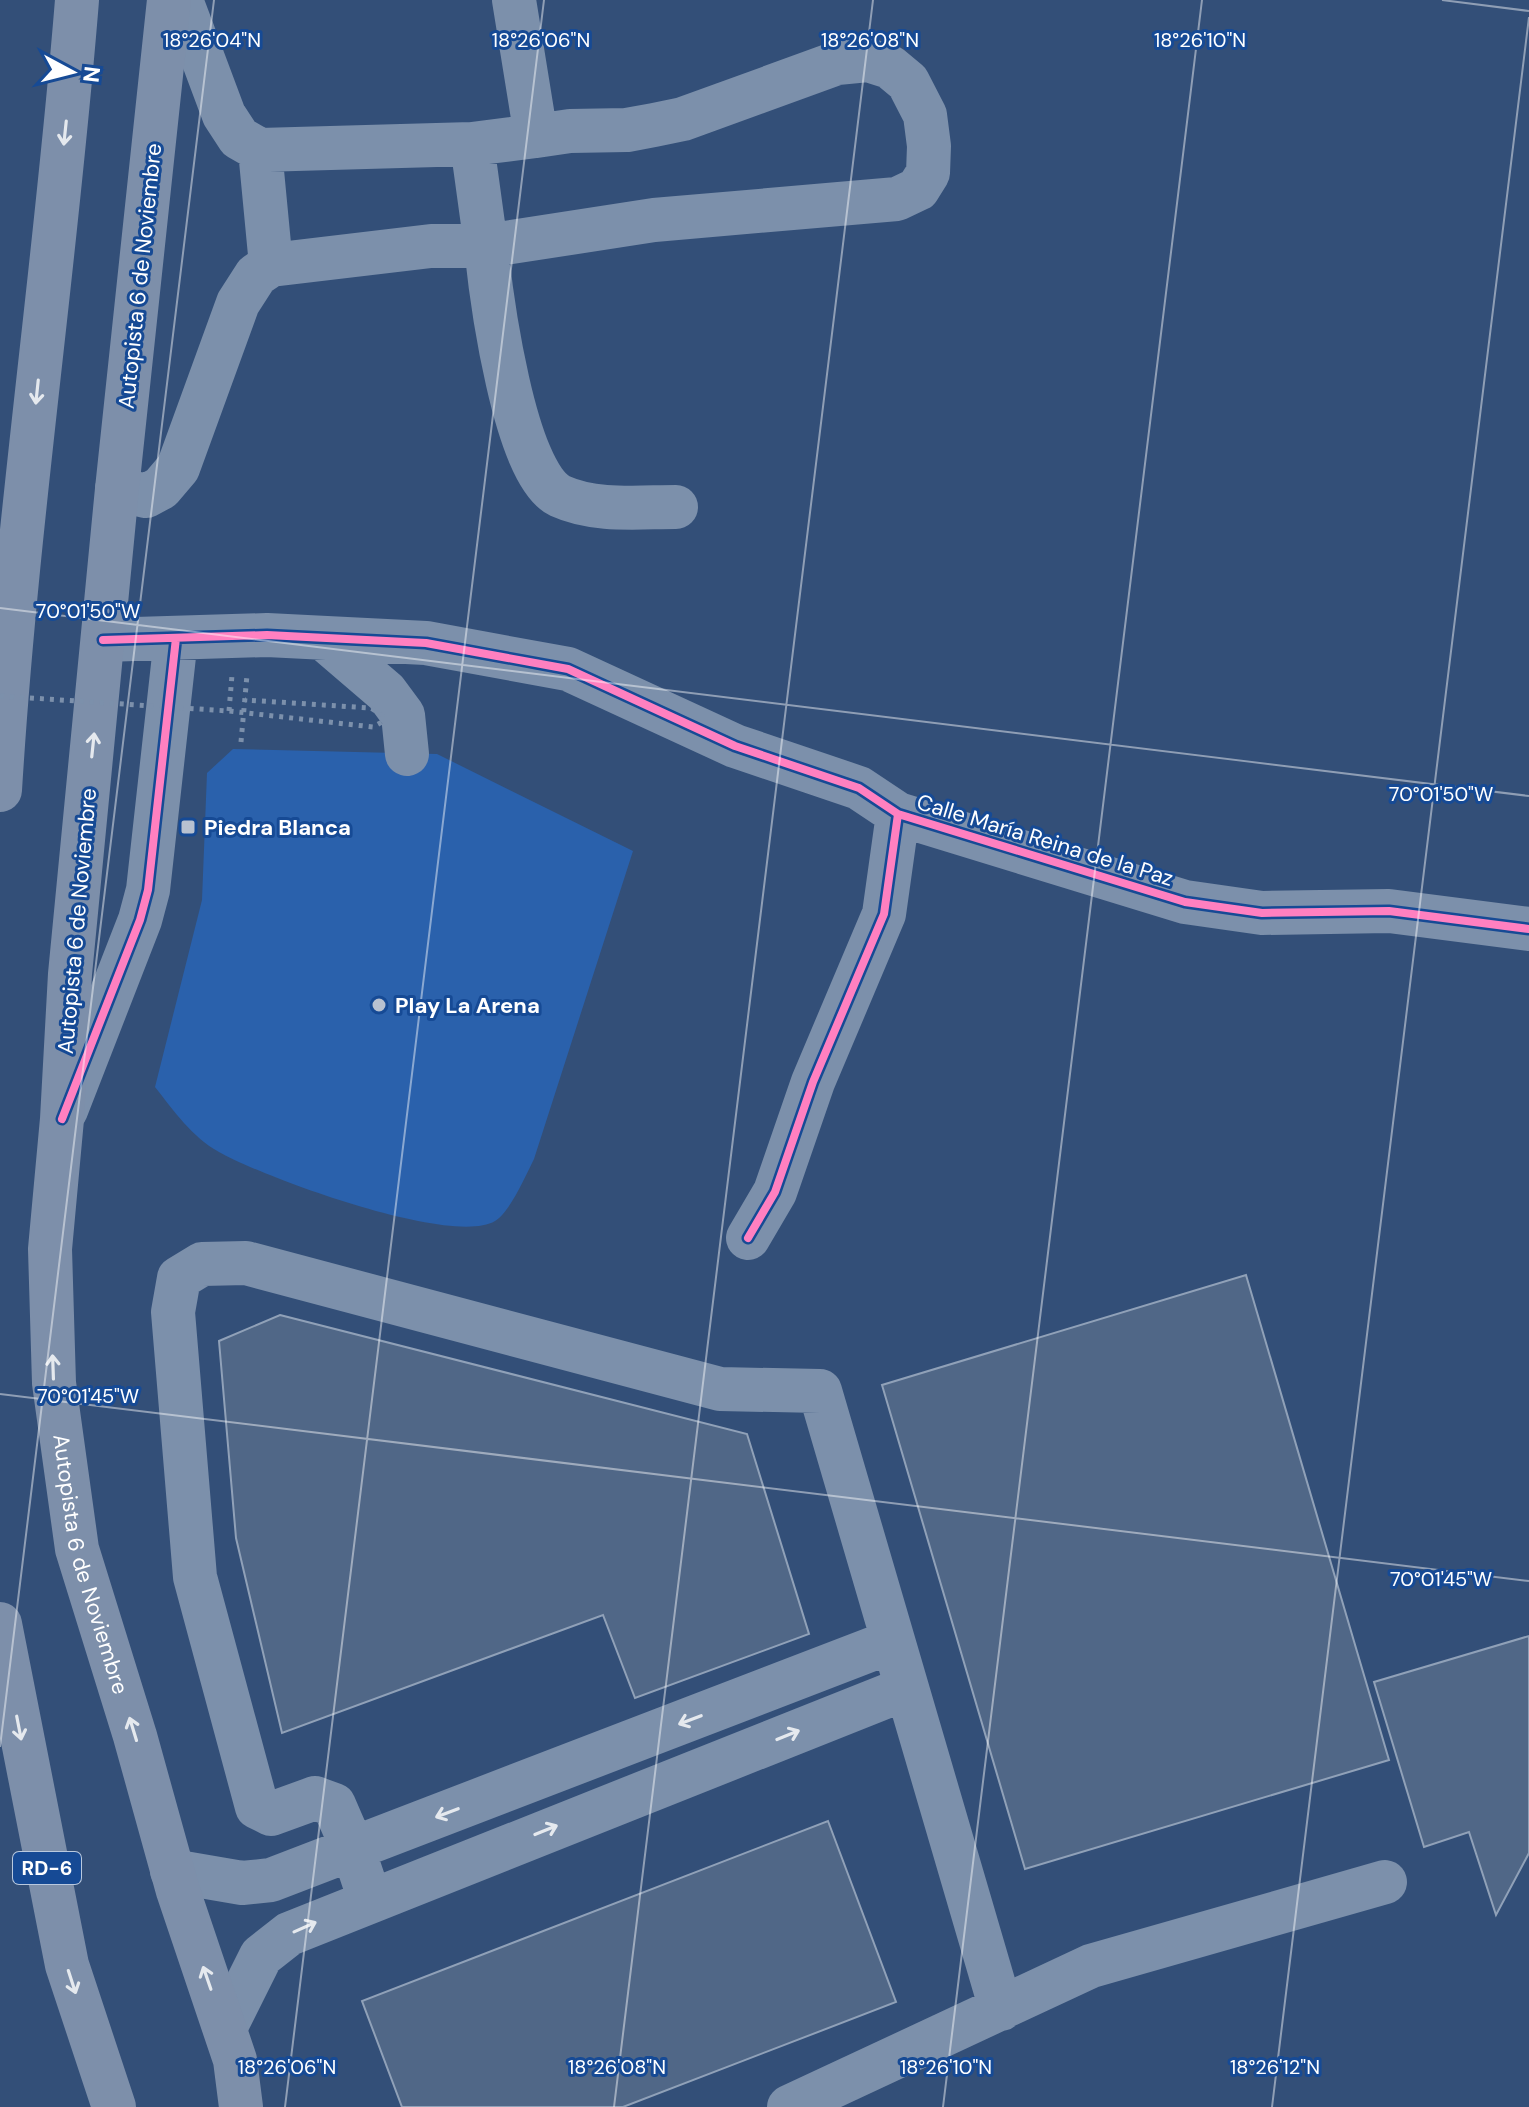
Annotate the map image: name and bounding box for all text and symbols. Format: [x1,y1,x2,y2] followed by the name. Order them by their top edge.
[163,27,261,53] text: 18°26'04"N
[492,27,590,53] text: 18°26'06"N
[821,27,919,53] text: 18°26'08"N
[1154,27,1246,53] text: 18°26'10"N
[32,32,112,112] north arrow
[76,65,107,84] text: N
[58,120,73,146] one-way arrow
[112,142,168,410] street label: Autopista 6 de Noviembre
[29,378,44,405] one-way arrow
[36,598,140,624] text: 70°01'50"W
[85,732,100,759] one-way arrow
[1389,781,1493,807] text: 70°01'50"W
[51,787,103,1055] street label: Autopista 6 de Noviembre
[913,787,1177,893] street label: Calle María Reina de la Paz
[204,813,351,842] place label: Piedra Blanca
[179,818,197,836] marker: Piedra Blanca
[395,991,540,1020] place label: Play La Arena
[370,996,388,1014] marker: Play La Arena
[46,1354,61,1381] one-way arrow
[37,1383,139,1409] text: 70°01'45"W
[47,1432,136,1698] street label: Autopista 6 de Noviembre
[1390,1566,1492,1592] text: 70°01'45"W
[678,1713,703,1728] one-way arrow
[13,1715,28,1740] one-way arrow
[125,1717,139,1742] one-way arrow
[775,1727,800,1741] one-way arrow
[435,1807,460,1821] one-way arrow
[533,1822,558,1837] one-way arrow
[13,1852,81,1884] road number: RD-6
[293,1919,317,1934] one-way arrow
[199,1966,214,1991] one-way arrow
[66,1970,81,1995] one-way arrow
[238,2054,336,2080] text: 18°26'06"N
[568,2054,666,2080] text: 18°26'08"N
[900,2054,992,2080] text: 18°26'10"N
[1230,2054,1320,2080] text: 18°26'12"N

